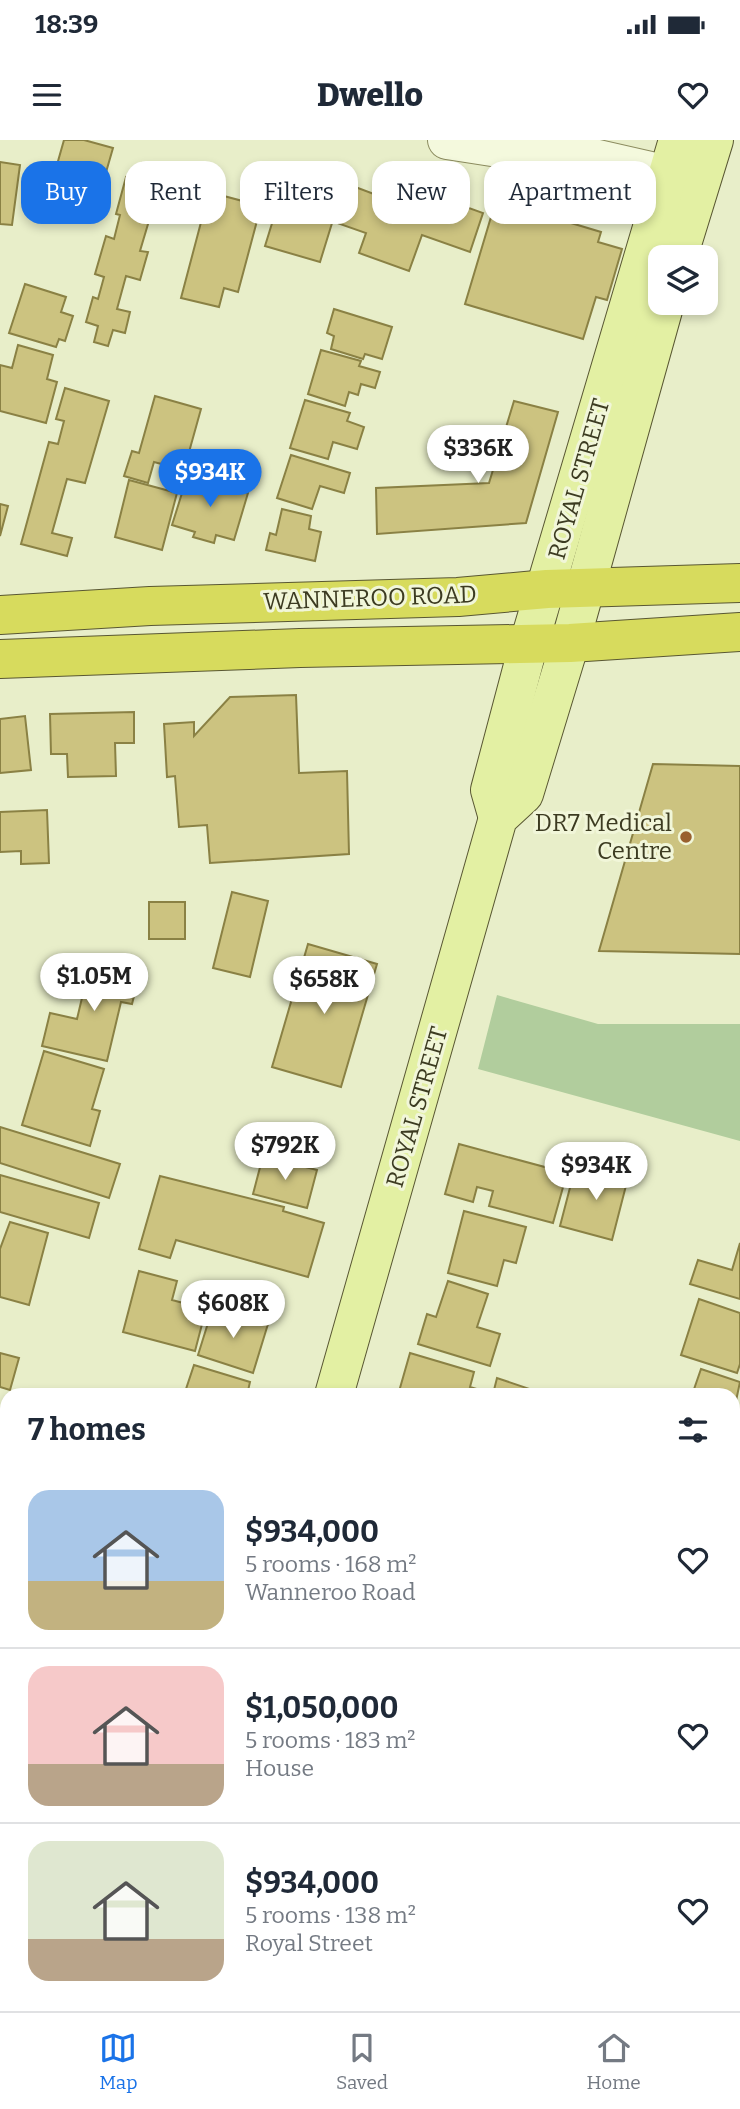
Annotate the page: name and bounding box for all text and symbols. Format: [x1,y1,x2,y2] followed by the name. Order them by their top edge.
[35,9,98,40] text: 18:39
[28,76,66,114] icon: menu
[317,76,423,114] text: Dwello
[674,76,712,114] icon: heart
[21,161,111,224] chip: Buy
[125,161,226,224] chip: Rent
[240,161,358,224] chip: Filters
[372,161,470,224] chip: New
[484,161,656,224] chip: Apartment
[648,245,718,315] map controls
[648,245,718,315] button: layers
[543,395,615,563] street label: ROYAL STREET
[429,426,527,485] pin: $336K
[443,434,513,462] text: $336K
[161,450,259,509] pin: $934K
[175,458,245,486] text: $934K
[263,580,477,616] street label: WANNEROO ROAD
[535,809,672,865] place label: DR7 Medical Centre
[678,829,694,845] marker: DR7 Medical Centre
[37,954,151,1013] pin: $1.05M
[275,956,373,1016] pin: $658K
[56,962,132,990] text: $1.05M
[289,965,359,993] text: $658K
[381,1023,453,1191] street label: ROYAL STREET
[236,1122,334,1182] pin: $792K
[251,1131,319,1159] text: $792K
[547,1142,645,1202] pin: $934K
[561,1151,631,1179] text: $934K
[184,1280,282,1340] pin: $608K
[197,1289,269,1317] text: $608K
[674,1411,712,1449] icon: filters
[28,1412,146,1448] text: 7 homes
[245,1514,379,1550] text: $934,000
[84,1518,168,1602] icon: home
[674,1541,712,1579] icon: heart
[245,1550,416,1578] text: 5 rooms · 168 m²
[245,1578,416,1606] text: Wanneroo Road
[245,1690,399,1726] text: $1,050,000
[84,1694,168,1778] icon: home
[674,1717,712,1755] icon: heart
[245,1726,416,1754] text: 5 rooms · 183 m²
[245,1754,314,1782] text: House
[245,1865,379,1901] text: $934,000
[84,1869,168,1953] icon: home
[674,1892,712,1930] icon: heart
[245,1901,416,1929] text: 5 rooms · 138 m²
[245,1929,373,1957] text: Royal Street
[99,2029,138,2094] tab: Map
[336,2029,388,2094] tab: Saved
[587,2029,641,2094] tab: Home

